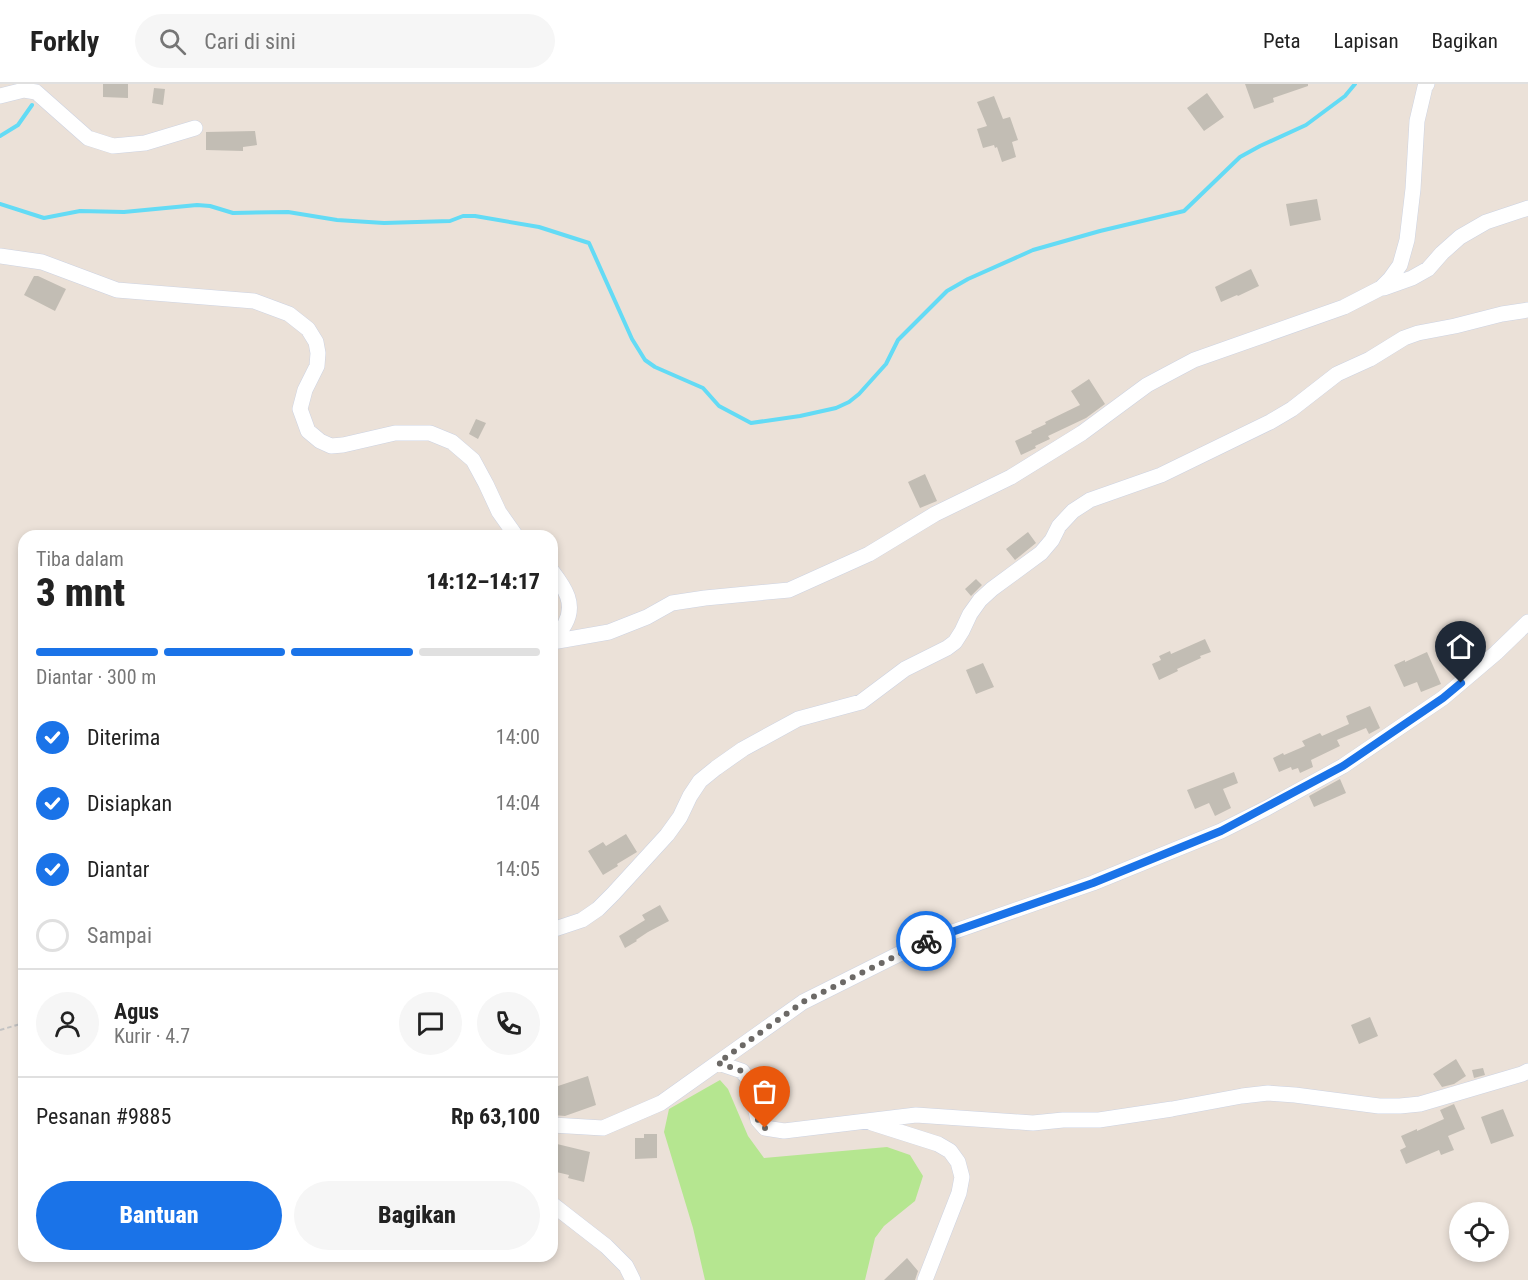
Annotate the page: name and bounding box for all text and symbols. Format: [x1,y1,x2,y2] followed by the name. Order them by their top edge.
[135,14,555,68] search box
[30,25,99,58] text: Forkly
[156,25,189,58] icon: search
[204,29,296,54] text: Cari di sini
[1263,29,1301,53] text: Peta
[1334,29,1399,53] text: Lapisan
[1432,29,1498,53] text: Bagikan
[36,547,124,571] text: Tiba dalam
[426,569,540,594] text: 14:12–14:17
[36,570,125,616] text: 3 mnt
[1435,621,1486,683] pin
[1444,630,1477,663] icon: home
[36,665,156,689] text: Diantar · 300 m
[36,721,69,754] icon: check
[87,725,160,750] text: Diterima
[496,725,540,749] text: 14:00
[36,787,69,820] icon: check
[87,791,172,816] text: Disiapkan
[496,791,540,815] text: 14:04
[36,853,69,886] icon: check
[87,857,150,882] text: Diantar
[496,857,540,881] text: 14:05
[896,911,956,971] courier
[87,923,152,948] text: Sampai
[910,925,943,958] icon: bike
[36,992,99,1055] button: person
[399,992,462,1055] button: chat
[477,992,540,1055] button: phone
[114,999,159,1024] text: Agus
[114,1024,190,1048] text: Kurir · 4.7
[739,1066,790,1128] pin
[748,1075,781,1108] icon: bag
[36,1104,171,1129] text: Pesanan #9885
[451,1104,540,1129] text: Rp 63,100
[36,1181,282,1250] button: Bantuan
[294,1181,540,1250] button: Bagikan
[1449,1202,1509,1262] map controls
[1449,1202,1509,1262] button: locate

